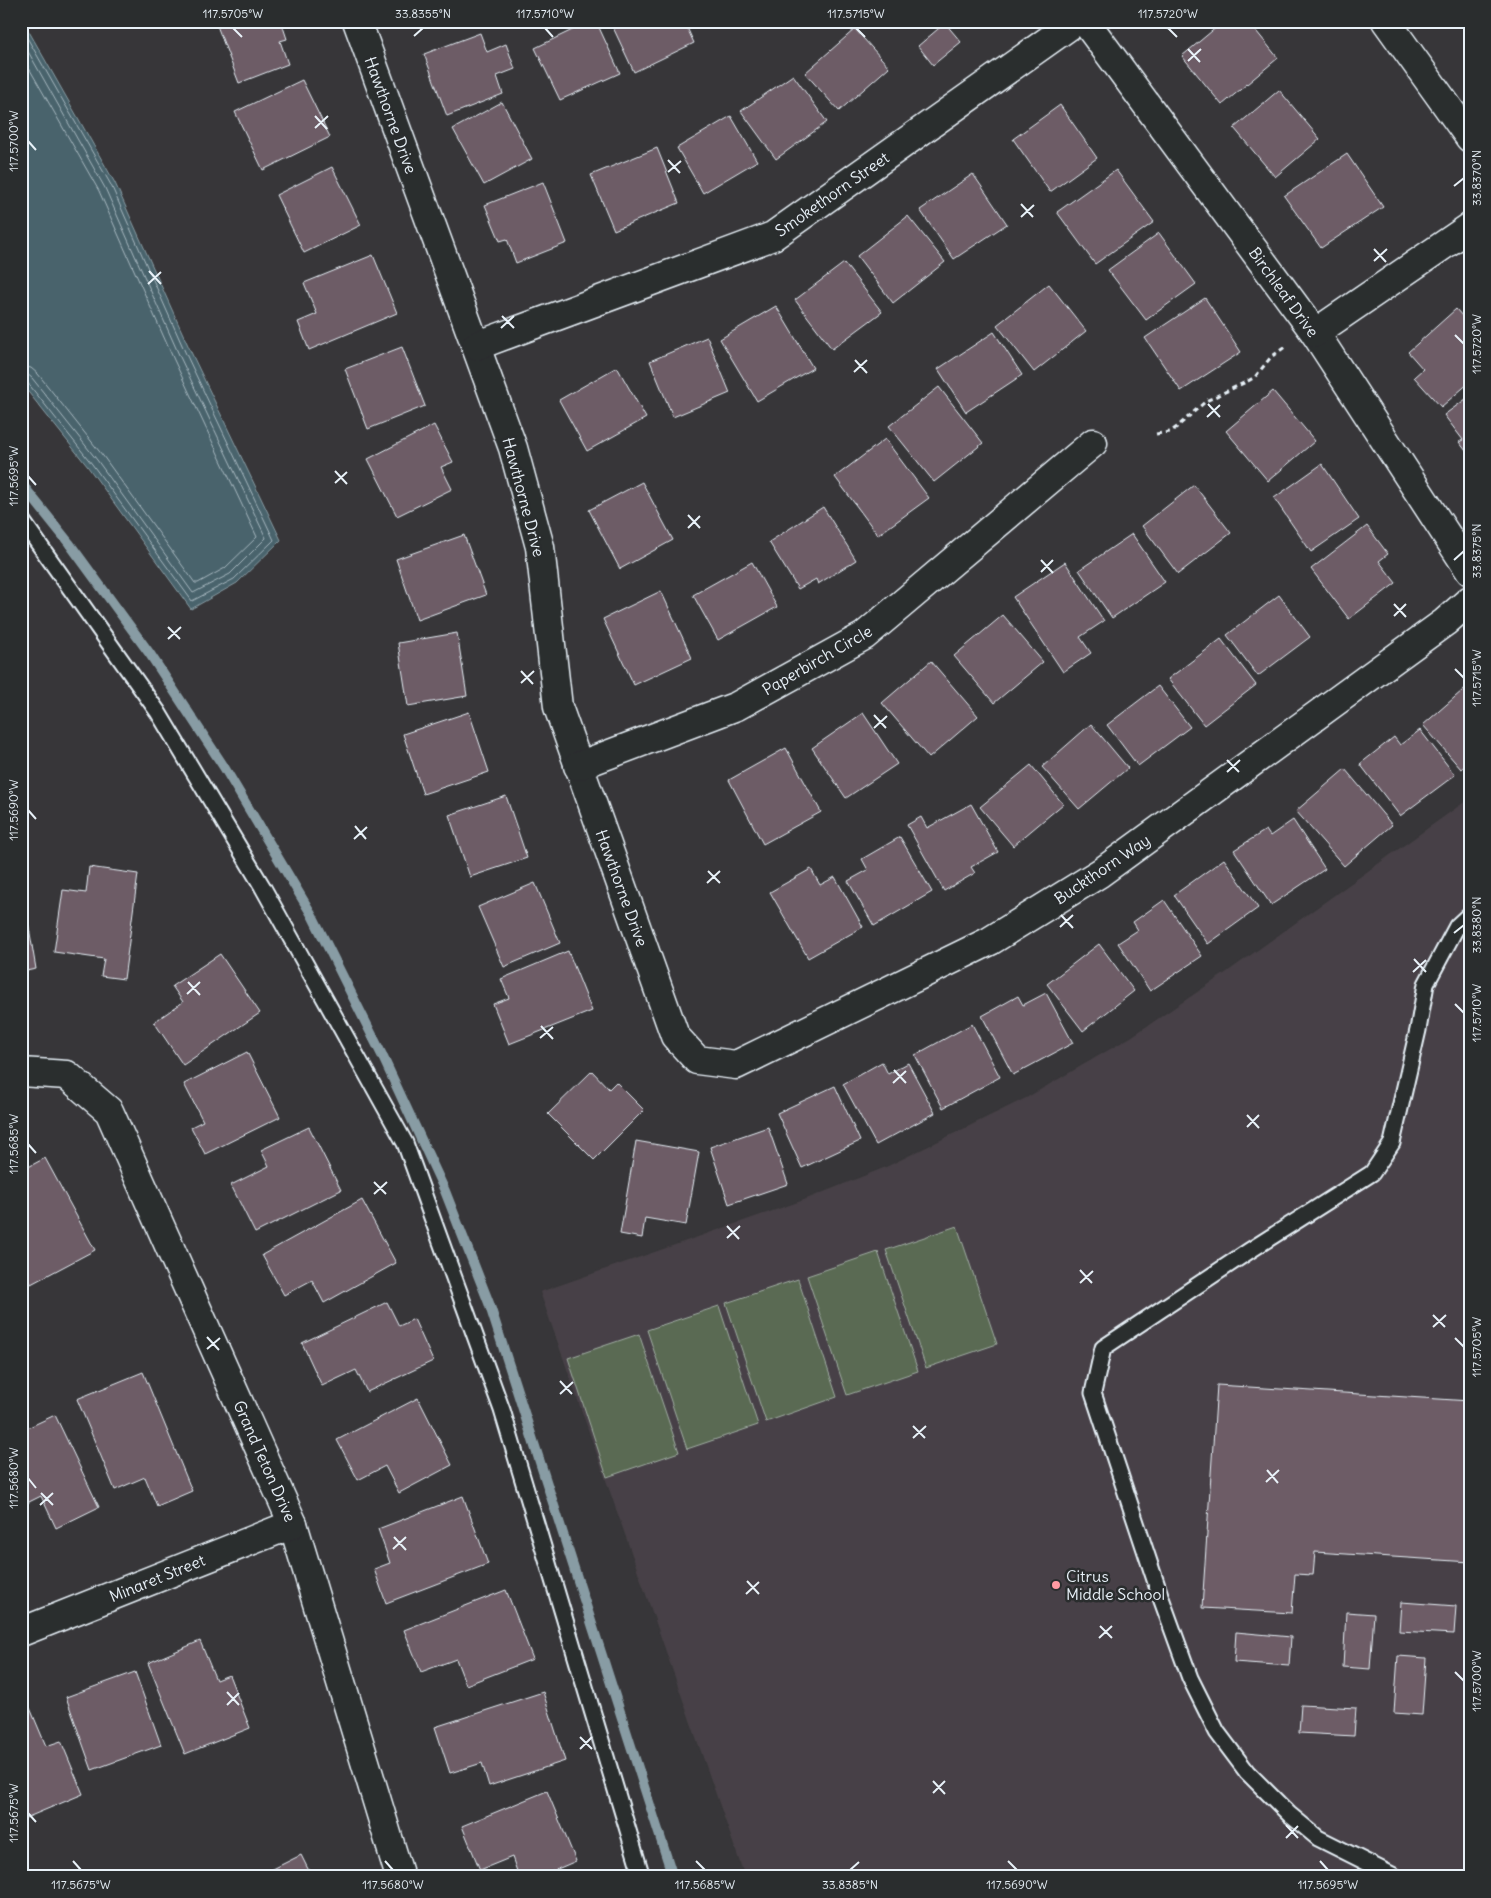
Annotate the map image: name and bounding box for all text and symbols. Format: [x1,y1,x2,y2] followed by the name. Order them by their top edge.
[203,6,263,21] text: 117.5705°W
[395,6,451,21] text: 33.8355°N
[516,6,574,21] text: 117.5710°W
[827,6,885,21] text: 117.5715°W
[1138,6,1198,21] text: 117.5720°W
[361,54,421,176] street label: Hawthorne Drive
[6,110,21,172] text: 117.5700°W
[771,147,893,241] street label: Smokethorn Street
[1469,150,1484,206] text: 33.8370°N
[1245,243,1323,341] street label: Birchleaf Drive
[1469,314,1484,374] text: 117.5720°W
[498,435,550,559] street label: Hawthorne Drive
[6,446,21,506] text: 117.5695°W
[1469,524,1484,578] text: 33.8375°N
[759,620,875,700] street label: Paperbirch Circle
[1469,649,1484,707] text: 117.5715°W
[6,779,21,841] text: 117.5690°W
[592,827,652,949] street label: Hawthorne Drive
[1050,830,1154,908] street label: Buckthorn Way
[1469,897,1484,953] text: 33.8380°N
[1469,984,1484,1042] text: 117.5710°W
[6,1114,21,1174] text: 117.5685°W
[1469,1317,1484,1377] text: 117.5705°W
[229,1397,301,1525] street label: Grand Teton Drive
[6,1447,21,1509] text: 117.5680°W
[106,1549,208,1606] street label: Minaret Street
[1066,1566,1165,1604] place label: Citrus Middle School
[1050,1579,1062,1591] marker: Citrus Middle School
[1469,1650,1484,1712] text: 117.5700°W
[6,1783,21,1843] text: 117.5675°W
[51,1877,111,1892] text: 117.5675°W
[362,1877,424,1892] text: 117.5680°W
[675,1877,735,1892] text: 117.5685°W
[822,1877,878,1892] text: 33.8385°N
[986,1877,1048,1892] text: 117.5690°W
[1298,1877,1358,1892] text: 117.5695°W

